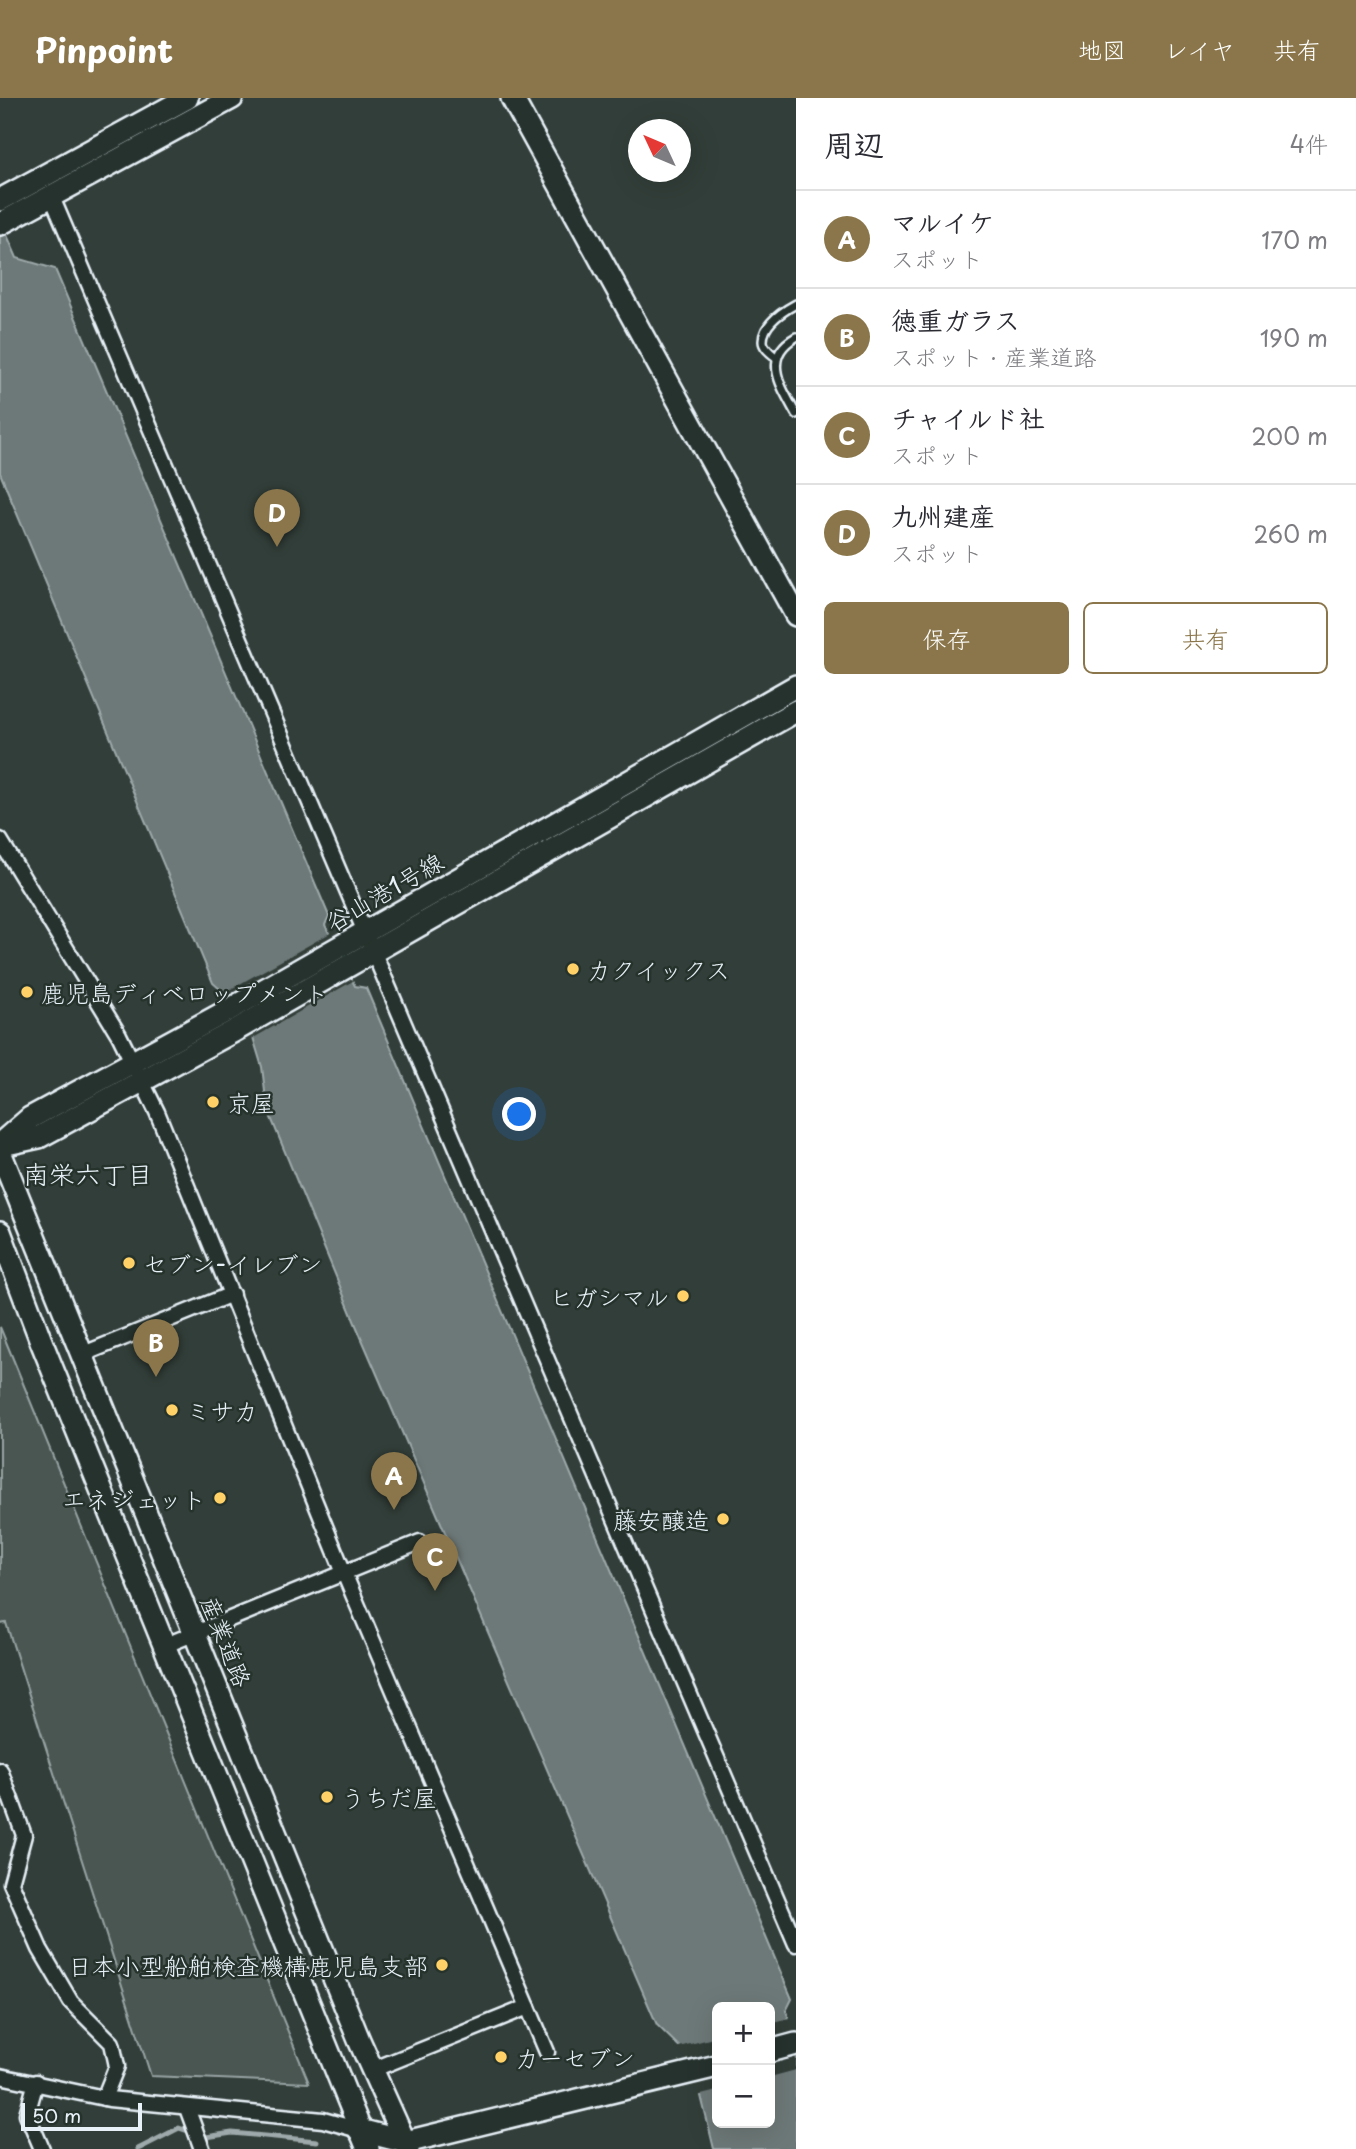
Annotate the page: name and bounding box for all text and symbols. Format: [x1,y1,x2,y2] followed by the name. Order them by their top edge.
[35,24,173,74] text: Pinpoint
[1078,31,1126,67] text: 地図
[1164,31,1235,67] text: レイヤ
[1273,31,1321,67] text: 共有
[628,119,691,182] north arrow
[824,121,884,166] text: 周辺
[1290,126,1328,161] text: 4件
[891,202,994,241] text: マルイケ
[838,222,856,257] text: A
[1261,222,1328,257] text: 170 m
[891,241,983,276] text: スポット
[891,300,1020,339] text: 徳重ガラス
[839,320,855,355] text: B
[1260,320,1328,355] text: 190 m
[891,339,1097,374] text: スポット · 産業道路
[891,398,1045,437] text: チャイルド社
[838,418,856,453] text: C
[1251,418,1328,453] text: 200 m
[891,437,983,472] text: スポット
[254,489,300,547] pin: D
[891,496,995,535] text: 九州建産
[838,516,856,551] text: D
[1253,516,1328,551] text: 260 m
[891,535,983,570] text: スポット
[824,602,1069,674] button: 保存
[1083,602,1328,674] button: 共有
[318,843,450,939] street label: 谷山港1号線
[587,951,730,987] place label: カクイックス
[565,961,581,977] marker: カクイックス
[41,974,329,1010] place label: 鹿児島ディベロップメント
[19,984,35,1000] marker: 鹿児島ディベロップメント
[227,1084,275,1120] place label: 京屋
[205,1094,221,1110] marker: 京屋
[502,1097,536,1131] your location
[23,1154,153,1193] district label: 南栄六丁目
[143,1245,323,1281] place label: セブン-イレブン
[121,1255,137,1271] marker: セブン-イレブン
[549,1278,669,1314] place label: ヒガシマル
[675,1288,691,1304] marker: ヒガシマル
[133,1319,179,1377] pin: B
[186,1392,258,1428] place label: ミサカ
[164,1402,180,1418] marker: ミサカ
[371,1452,417,1510] pin: A
[62,1480,206,1516] place label: エネジェット
[212,1490,228,1506] marker: エネジェット
[613,1501,709,1537] place label: 藤安醸造
[715,1511,731,1527] marker: 藤安醸造
[412,1533,458,1591] pin: C
[192,1590,262,1692] street label: 産業道路
[341,1779,437,1815] place label: うちだ屋
[319,1789,335,1805] marker: うちだ屋
[68,1947,428,1983] place label: 日本小型船舶検査機構鹿児島支部
[434,1957,450,1973] marker: 日本小型船舶検査機構鹿児島支部
[712,2002,775,2128] map controls
[712,2002,775,2065] button: +
[515,2039,635,2075] place label: カーセブン
[493,2049,509,2065] marker: カーセブン
[712,2065,775,2128] button: −
[21,2100,142,2132] scale bar
[32,2101,81,2129] text: 50 m

